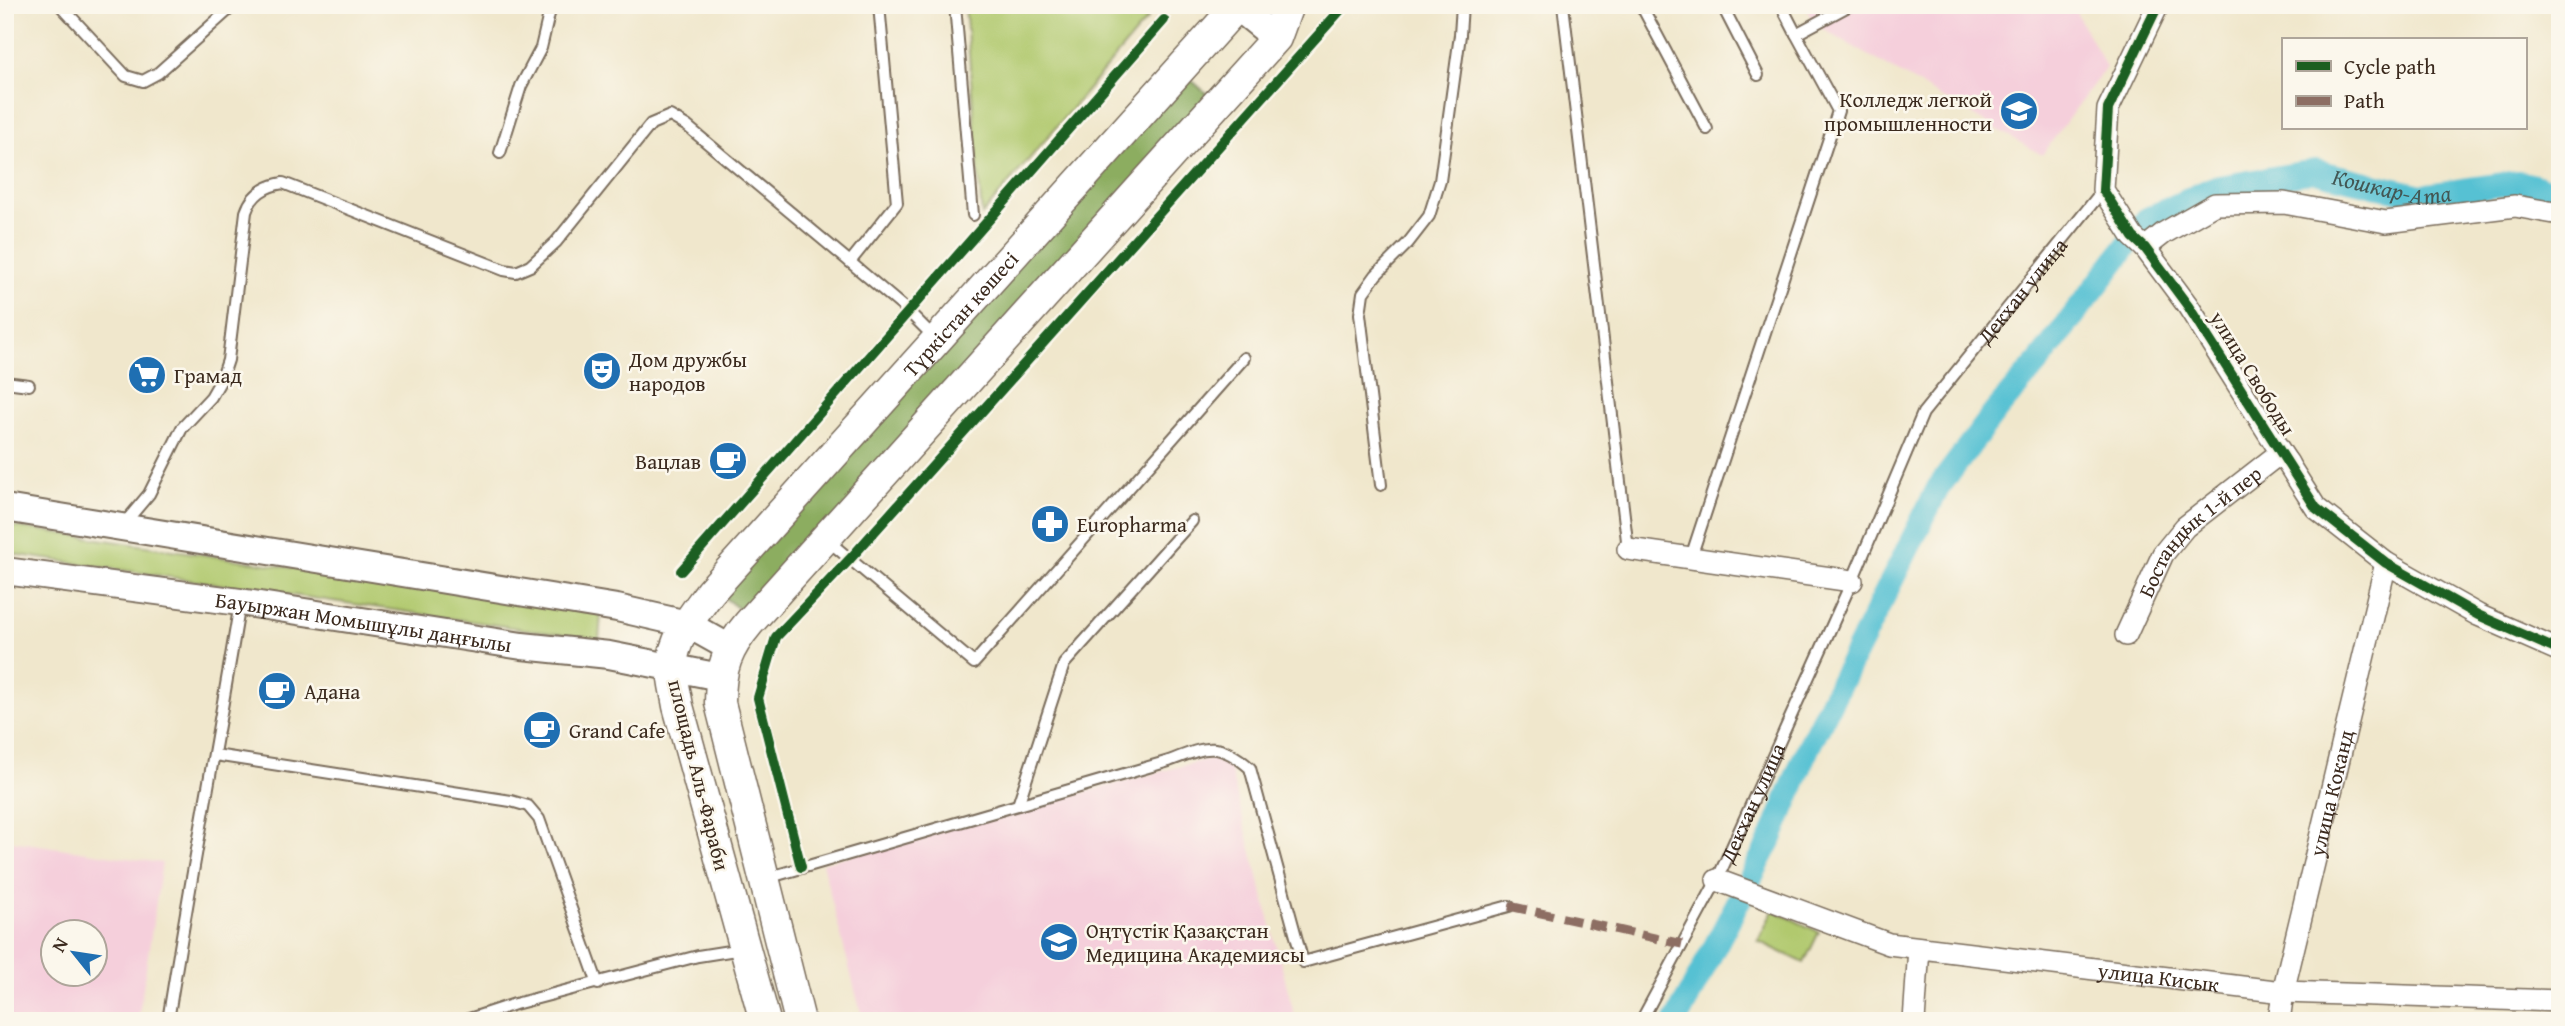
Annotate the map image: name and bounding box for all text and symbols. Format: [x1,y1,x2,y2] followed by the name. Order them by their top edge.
[2282,38,2526,130] legend
[2344,51,2436,82] text: Cycle path
[1824,84,1992,139] place label: Колледж легкой промышленности
[2344,85,2385,116] text: Path
[1998,90,2040,132] school or university icon: Колледж легкой промышленности
[2329,159,2453,213] water label: Кошкар-Ата
[1969,231,2074,351] street label: Декхан улица
[895,244,1025,384] street label: Түркістан көшесі
[2202,304,2304,441] street label: улица Свободы
[628,344,747,399] place label: Дом дружбы народов
[581,350,623,392] theatre icon: Дом дружбы народов
[126,354,168,396] supermarket icon: Грамад
[174,360,243,391] place label: Грамад
[707,440,749,482] cafe icon: Вацлав
[635,446,701,477] place label: Вацлав
[2130,458,2268,602] street label: Бостандык 1-й пер
[1029,503,1071,545] pharmacy icon: Europharma
[1077,509,1187,540] place label: Europharma
[213,583,514,660] street label: Бауыржан Момышұлы даңғылы
[256,670,298,712] cafe icon: Адана
[304,676,360,707] place label: Адана
[660,676,738,874] street label: площадь Аль-Фараби
[521,709,563,751] cafe icon: Grand Cafe
[569,715,665,746] place label: Grand Cafe
[2300,726,2361,861] street label: улица Коканд
[1711,738,1792,869] street label: Декхан улица
[1086,915,1305,970] place label: Оңтүстік Қазақстан Медицина Академиясы
[38,918,108,988] north arrow
[1038,921,1080,963] school or university icon: Оңтүстік Қазақстан Медицина Академиясы
[44,932,75,957] text: N
[2095,954,2221,1000] street label: улица Кисык

